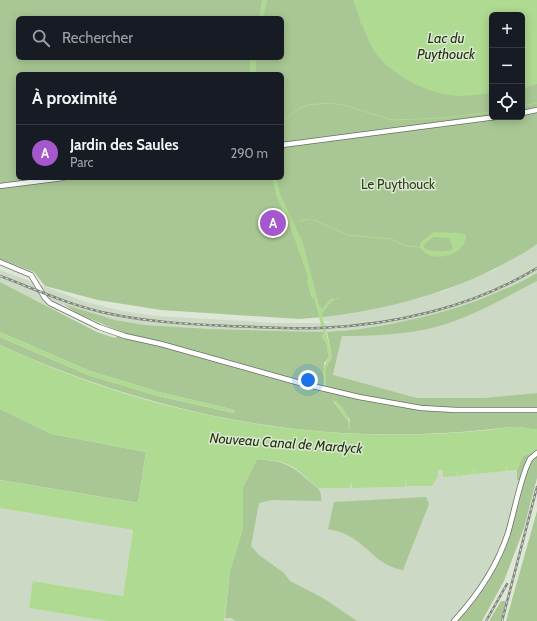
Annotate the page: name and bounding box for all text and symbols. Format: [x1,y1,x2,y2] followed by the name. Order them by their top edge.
[489,12,525,120] map controls
[489,12,525,48] button: +
[16,16,284,60] search box
[30,27,52,49] icon: search
[62,29,133,47] text: Rechercher
[417,29,476,63] water label: Lac du Puythouck
[489,48,525,84] button: −
[489,84,525,120] button: locate
[32,88,117,108] text: À proximité
[70,136,179,154] text: Jardin des Saules
[41,145,49,161] text: A
[230,145,268,161] text: 290 m
[70,154,93,170] text: Parc
[361,176,435,192] park label: Le Puythouck
[260,208,286,238] pin: A
[298,370,318,390] your location
[209,429,364,457] water label: Nouveau Canal de Mardyck

